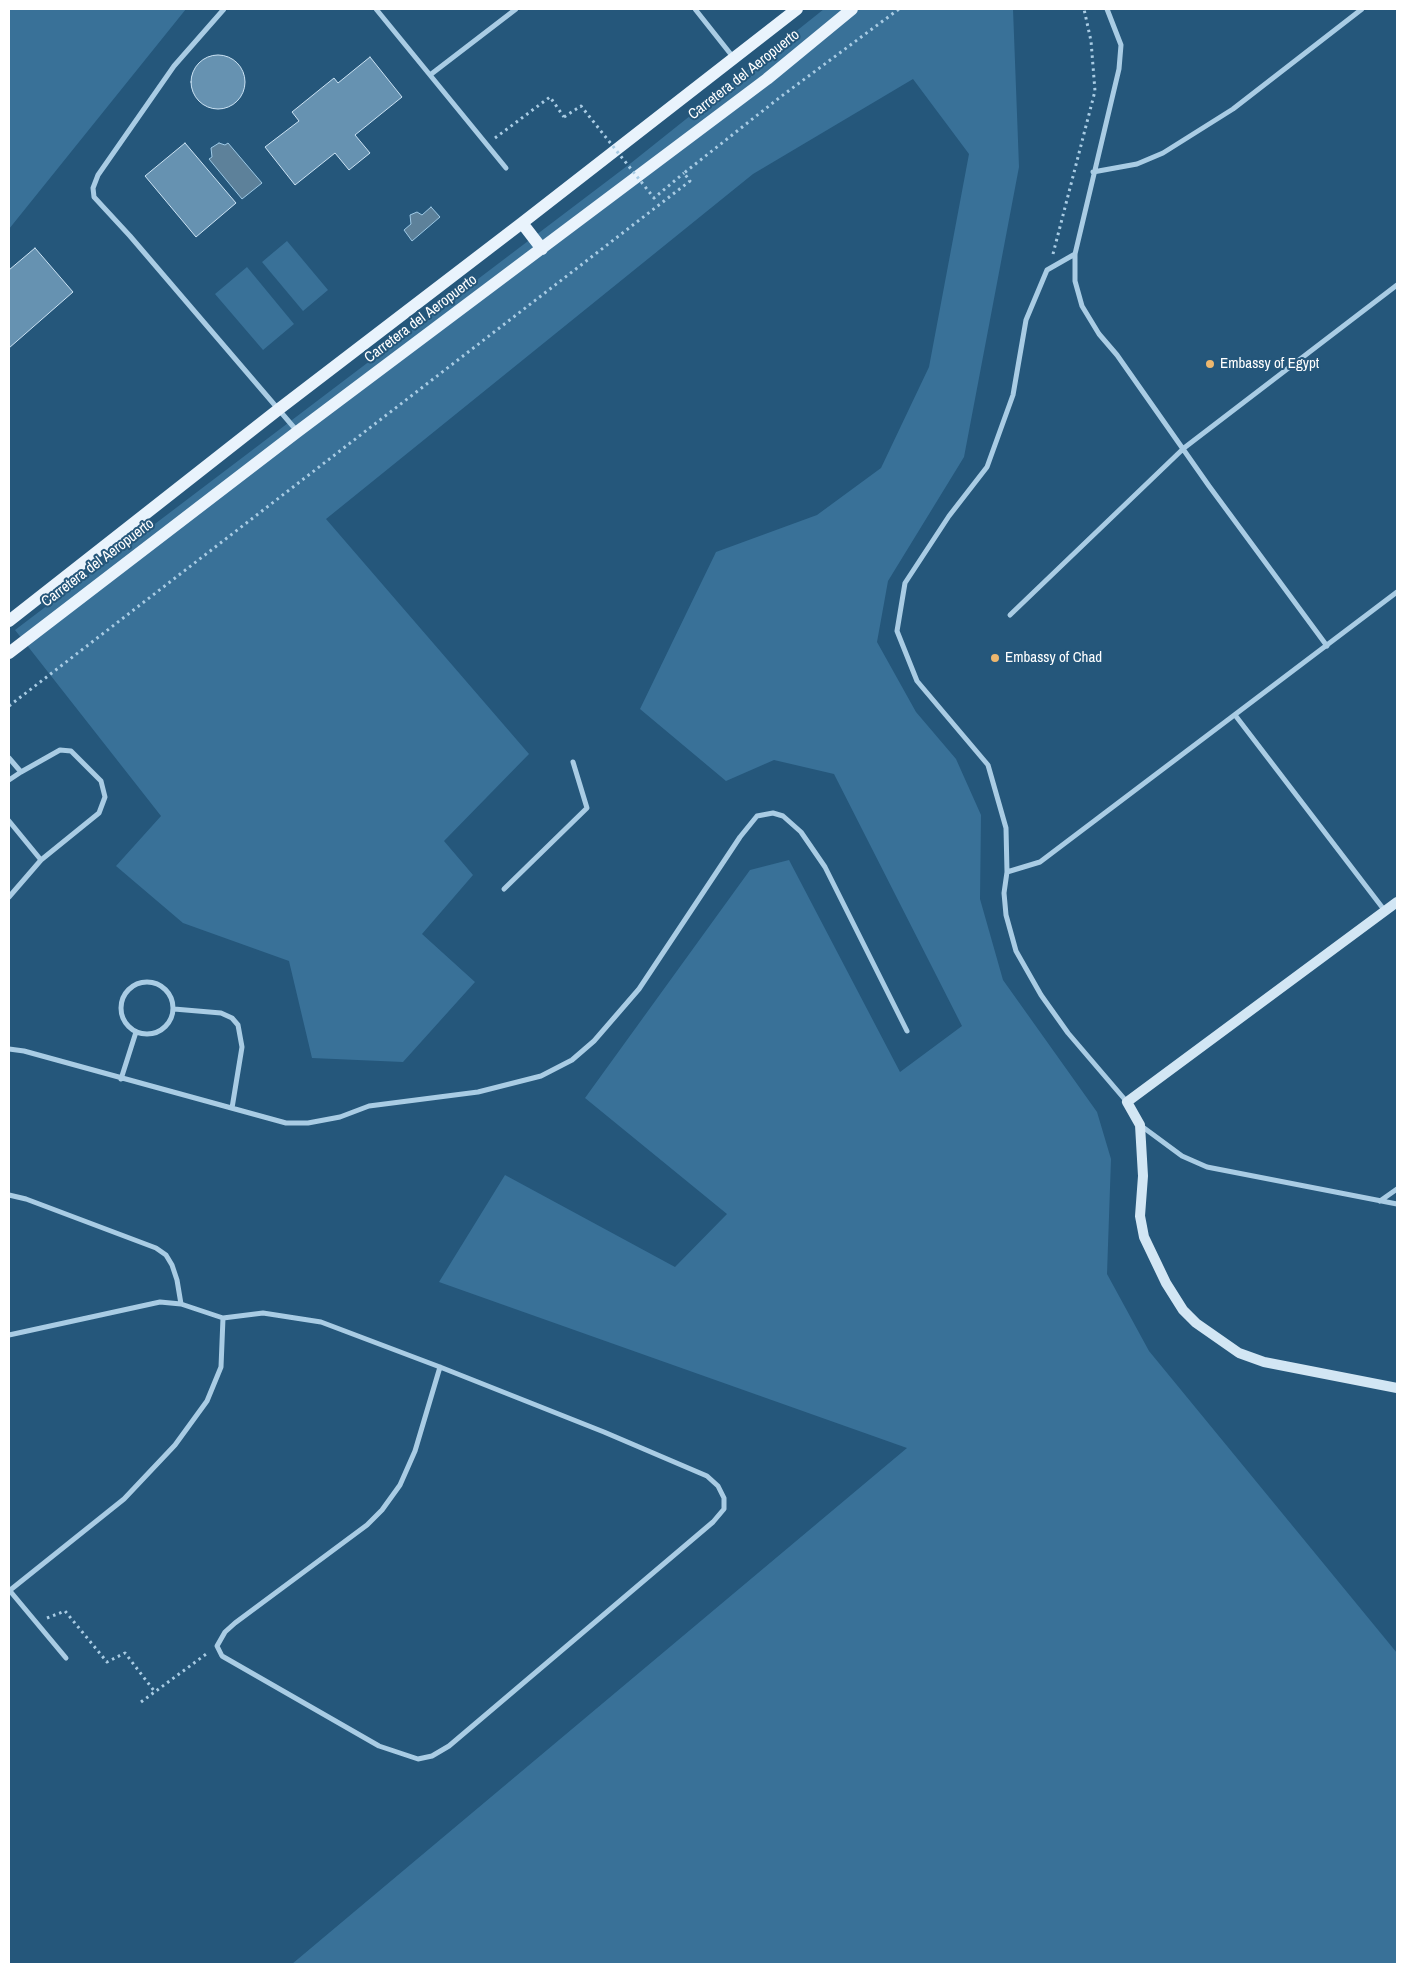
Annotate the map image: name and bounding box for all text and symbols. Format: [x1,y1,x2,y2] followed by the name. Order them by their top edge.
[685,26,803,124] street label: Carretera del Aeropuerto
[361,271,481,367] street label: Carretera del Aeropuerto
[1220,355,1319,373] place label: Embassy of Egypt
[1204,358,1216,370] marker: Embassy of Egypt
[38,515,158,611] street label: Carretera del Aeropuerto
[1005,649,1102,667] place label: Embassy of Chad
[989,652,1001,664] marker: Embassy of Chad

